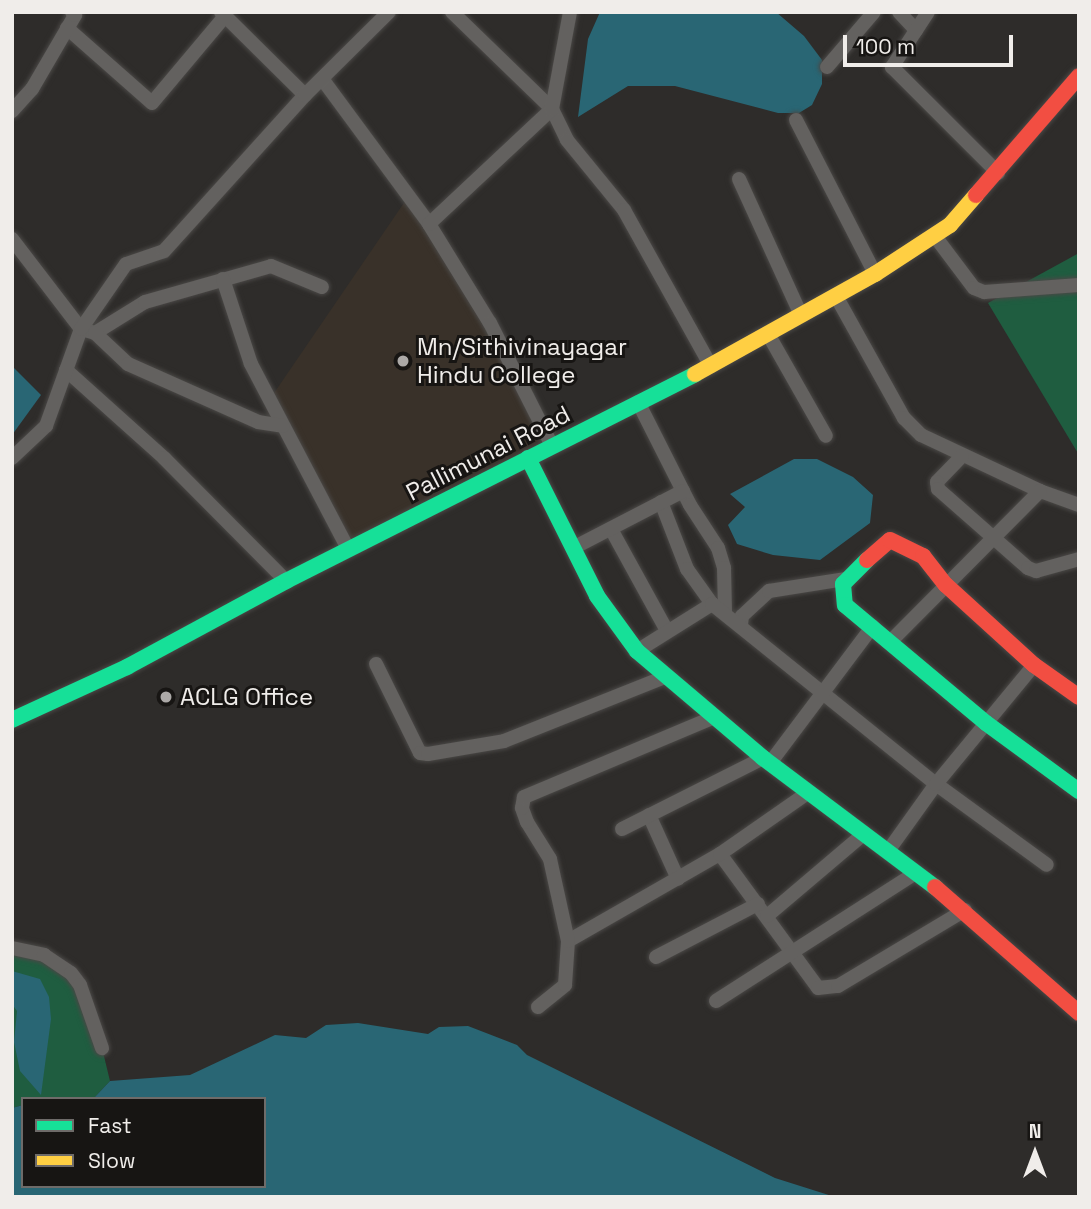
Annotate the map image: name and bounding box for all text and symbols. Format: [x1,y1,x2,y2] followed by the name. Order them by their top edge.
[846,21,1016,65] scale bar
[856,33,915,60] text: 100 m
[417,333,627,389] place label: Mn/Sithivinayagar Hindu College
[395,353,411,369] marker: Mn/Sithivinayagar Hindu College
[401,399,575,507] street label: Pallimunai Road
[180,683,313,711] place label: ACLG Office
[158,689,174,705] marker: ACLG Office
[21,1097,266,1188] legend
[88,1112,132,1139] text: Fast
[1000,1118,1070,1188] north arrow
[1029,1119,1041,1144] text: N
[88,1147,136,1174] text: Slow

